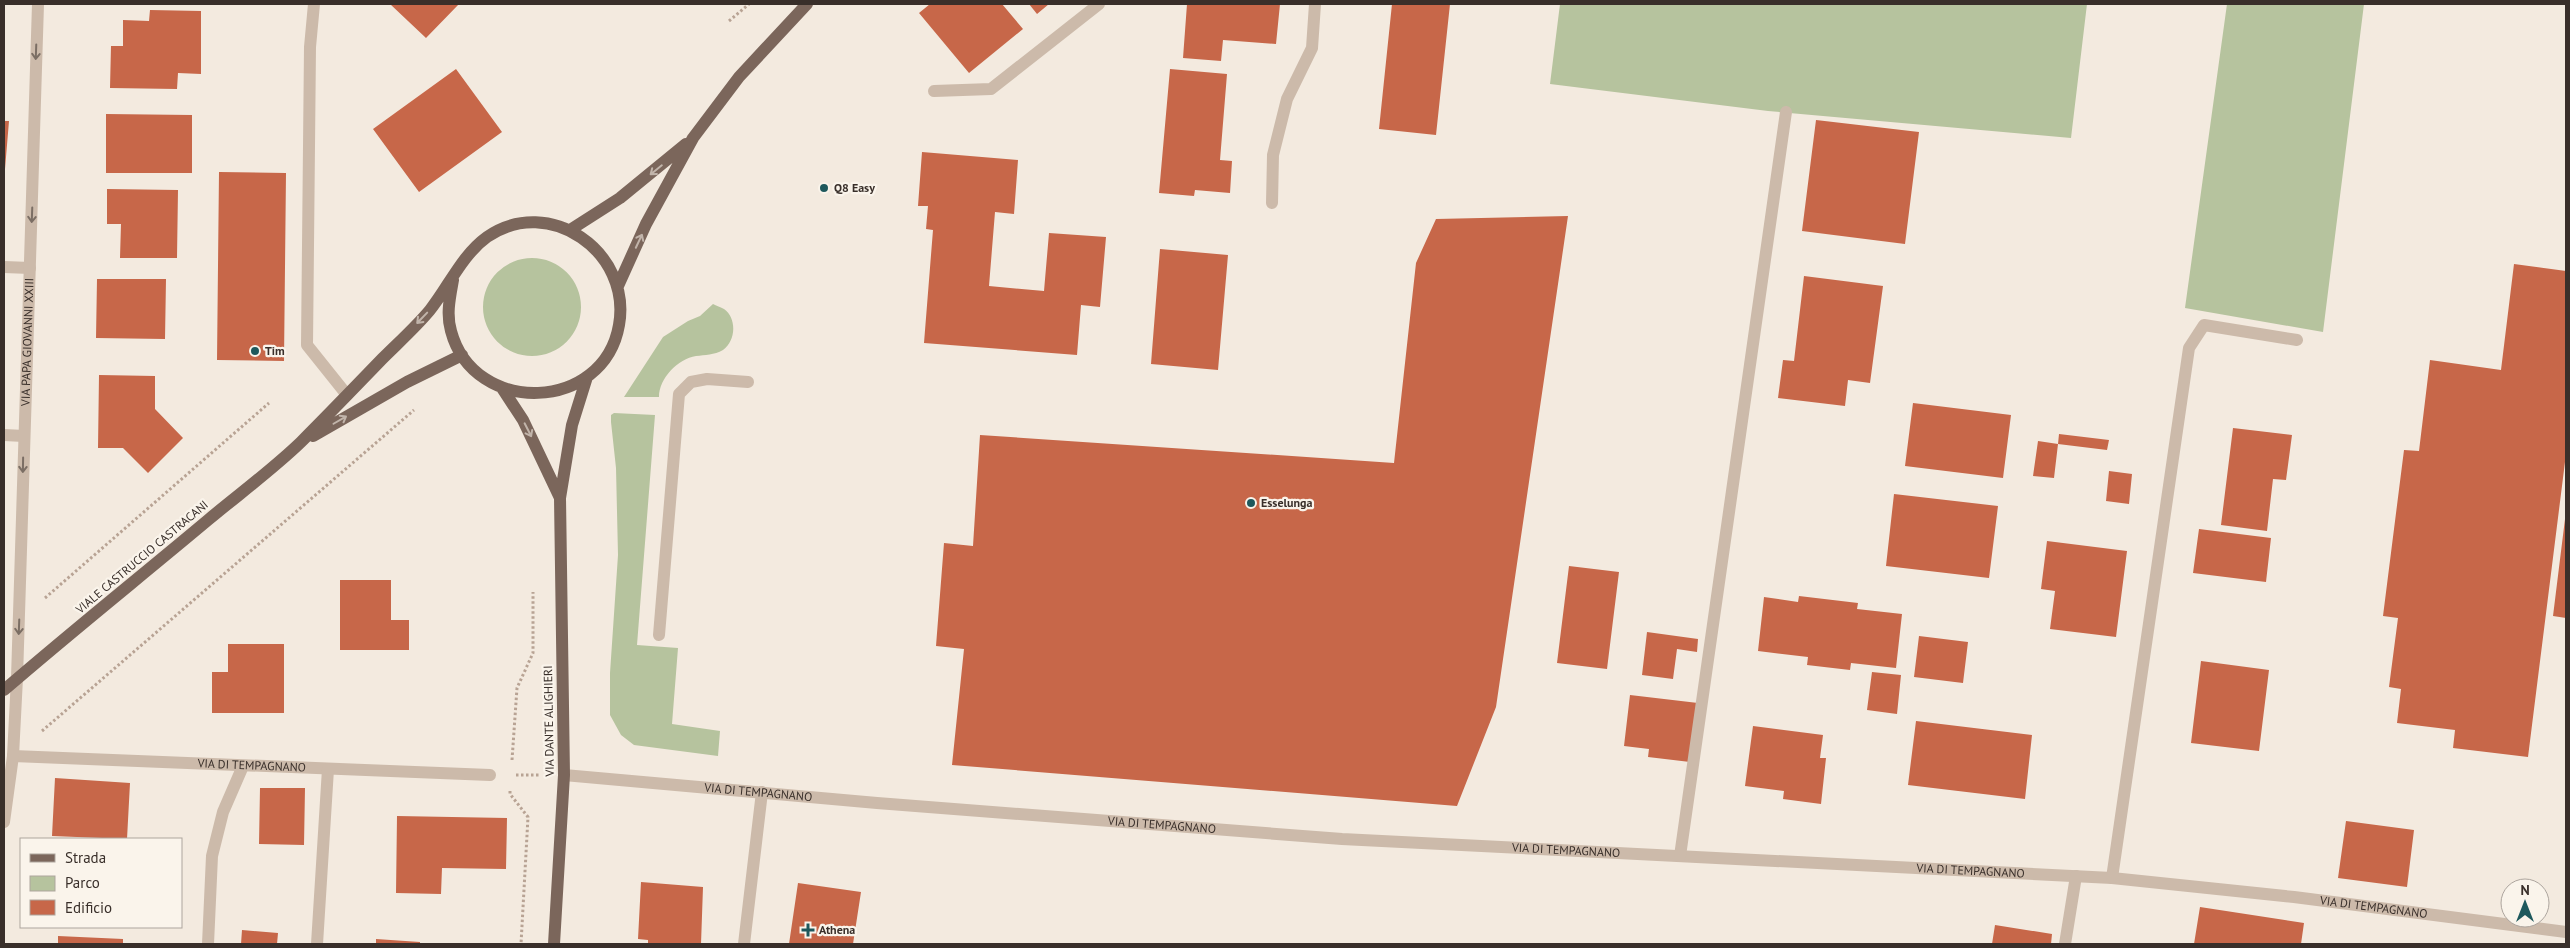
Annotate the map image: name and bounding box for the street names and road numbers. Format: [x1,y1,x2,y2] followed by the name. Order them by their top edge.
[17,277,36,407] street label: VIA PAPA GIOVANNI XXIII
[72,497,211,617] street label: VIALE CASTRUCCIO CASTRACANI
[540,665,557,778] street label: VIA DANTE ALIGHIERI
[196,755,306,775] street label: VIA DI TEMPAGNANO
[703,779,813,804] street label: VIA DI TEMPAGNANO
[1106,813,1217,836] street label: VIA DI TEMPAGNANO
[1511,840,1621,860] street label: VIA DI TEMPAGNANO
[1915,860,2025,881] street label: VIA DI TEMPAGNANO
[2318,892,2428,921] street label: VIA DI TEMPAGNANO

